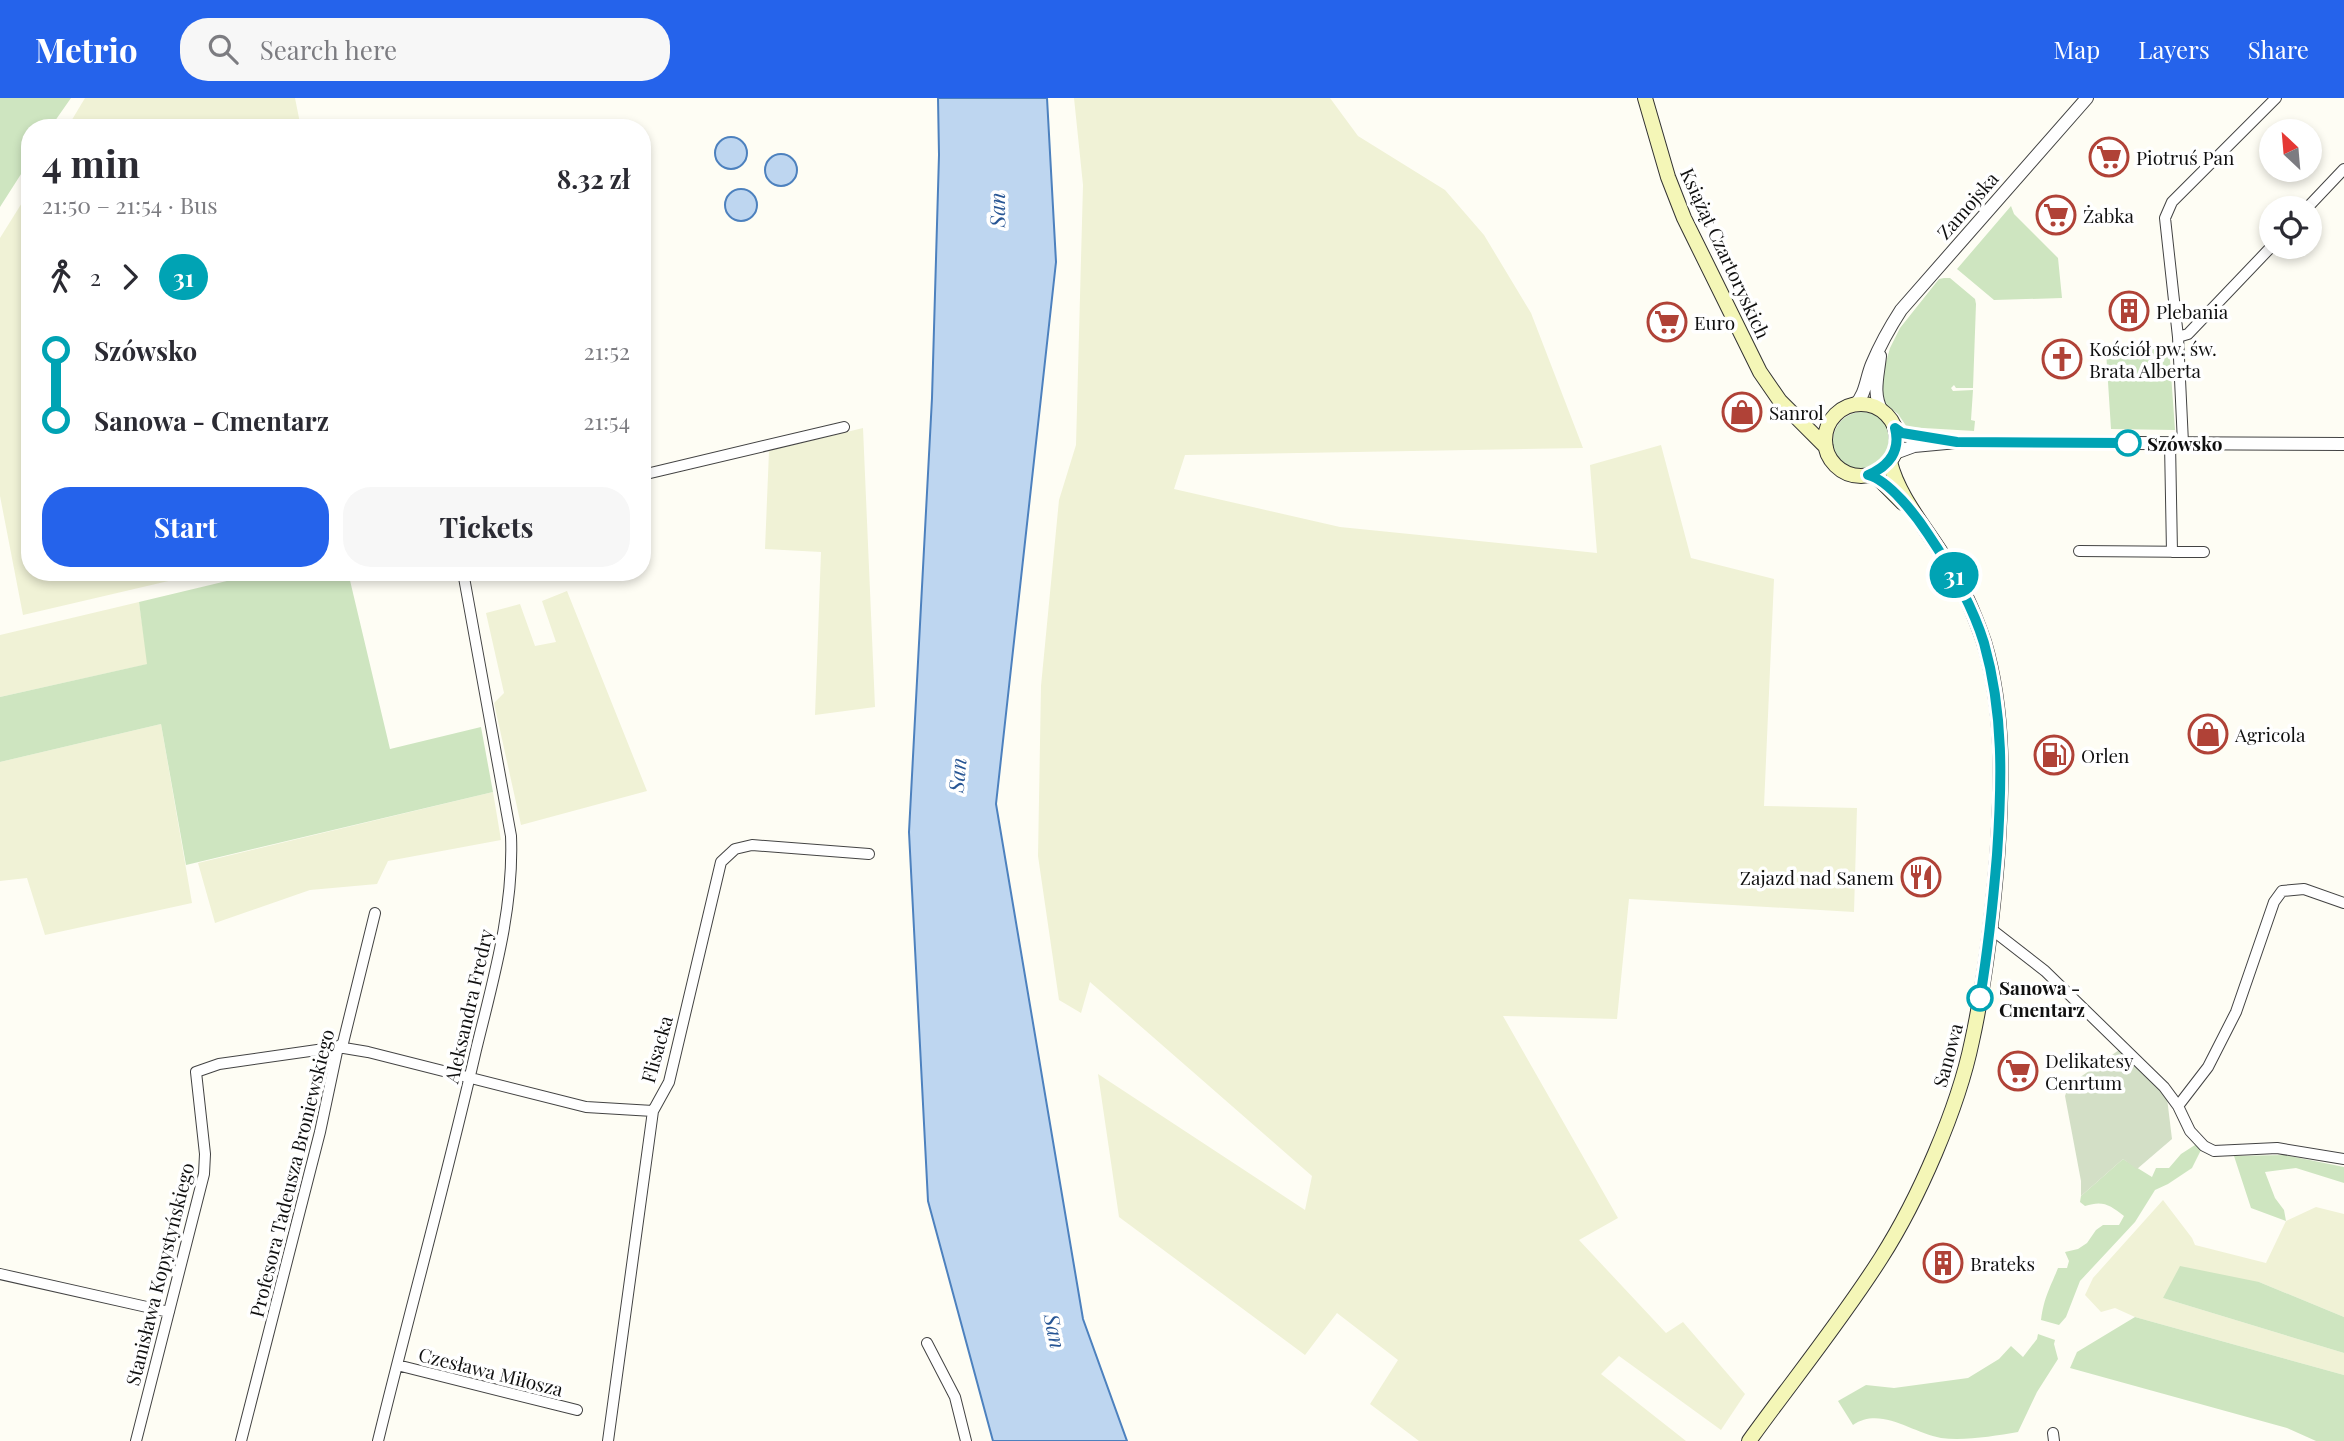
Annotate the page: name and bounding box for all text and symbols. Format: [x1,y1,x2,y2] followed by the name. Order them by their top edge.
[180,18,670,81] search box
[35,27,138,71] text: Metrio
[204,30,242,68] icon: search
[260,32,397,67] text: Search here
[2054,33,2100,65] text: Map
[2138,33,2210,65] text: Layers
[2248,33,2309,65] text: Share
[2259,119,2322,182] north arrow
[2259,119,2322,259] map controls
[2088,136,2130,178] supermarket icon: Piotruś Pan
[42,137,140,188] text: 4 min
[2136,144,2235,170] place label: Piotruś Pan
[557,161,630,196] text: 8.32 zł
[1675,163,1777,343] street label: Książąt Czartoryskich
[1931,165,2004,244] street label: Zamojska
[42,189,218,220] text: 21:50 – 21:54 · Bus
[982,192,1010,229] water label: San
[2035,194,2077,236] supermarket icon: Żabka
[2259,196,2322,259] button: locate
[2083,202,2135,228] place label: Żabka
[42,258,80,296] icon: walk
[111,258,149,296] icon: forward
[90,261,101,292] text: 2
[173,261,194,293] text: 31
[2108,290,2150,332] building icon: Plebania
[2156,298,2229,324] place label: Plebania
[1646,301,1688,343] supermarket icon: Euro
[1694,309,1735,335] place label: Euro
[94,333,197,368] text: Szówsko
[584,335,630,366] text: 21:52
[2089,335,2217,383] place label: Kościół pw. św. Brata Alberta
[2041,338,2083,380] church icon: Kościół pw. św. Brata Alberta
[1721,391,1763,433] shop icon: Sanrol
[1769,399,1824,425] place label: Sanrol
[94,403,329,438] text: Sanowa - Cmentarz
[583,405,630,436] text: 21:54
[2115,430,2141,456] marker: Szówsko
[2147,430,2223,456] place label: Szówsko
[42,487,329,567] button: Start
[343,487,630,567] button: Tickets
[1923,552,1986,598] line badge: 31
[1944,559,1964,591] text: 31
[2187,713,2229,755] shop icon: Agricola
[2234,721,2306,747] place label: Agricola
[2033,734,2075,776] fuel station icon: Orlen
[2081,742,2130,768] place label: Orlen
[940,756,971,795] water label: San
[1900,856,1942,898] restaurant icon: Zajazd nad Sanem
[1740,864,1894,890] place label: Zajazd nad Sanem
[437,926,498,1087] street label: Aleksandra Fredry
[1999,974,2085,1022] place label: Sanowa - Cmentarz
[1967,985,1993,1011] marker: Sanowa - Cmentarz
[634,1012,678,1086] street label: Flisacka
[1926,1020,1968,1090] street label: Sanowa
[243,1026,339,1320] street label: Profesora Tadeusza Broniewskiego
[2045,1047,2134,1095] place label: Delikatesy Cenrtum
[1997,1050,2039,1092] supermarket icon: Delikatesy Cenrtum
[119,1160,199,1388] street label: Stanisława Kopystyńskiego
[1922,1242,1964,1284] building icon: Brateks
[1970,1250,2035,1276] place label: Brateks
[1038,1310,1073,1351] water label: San
[416,1340,567,1402] street label: Czesława Miłosza

